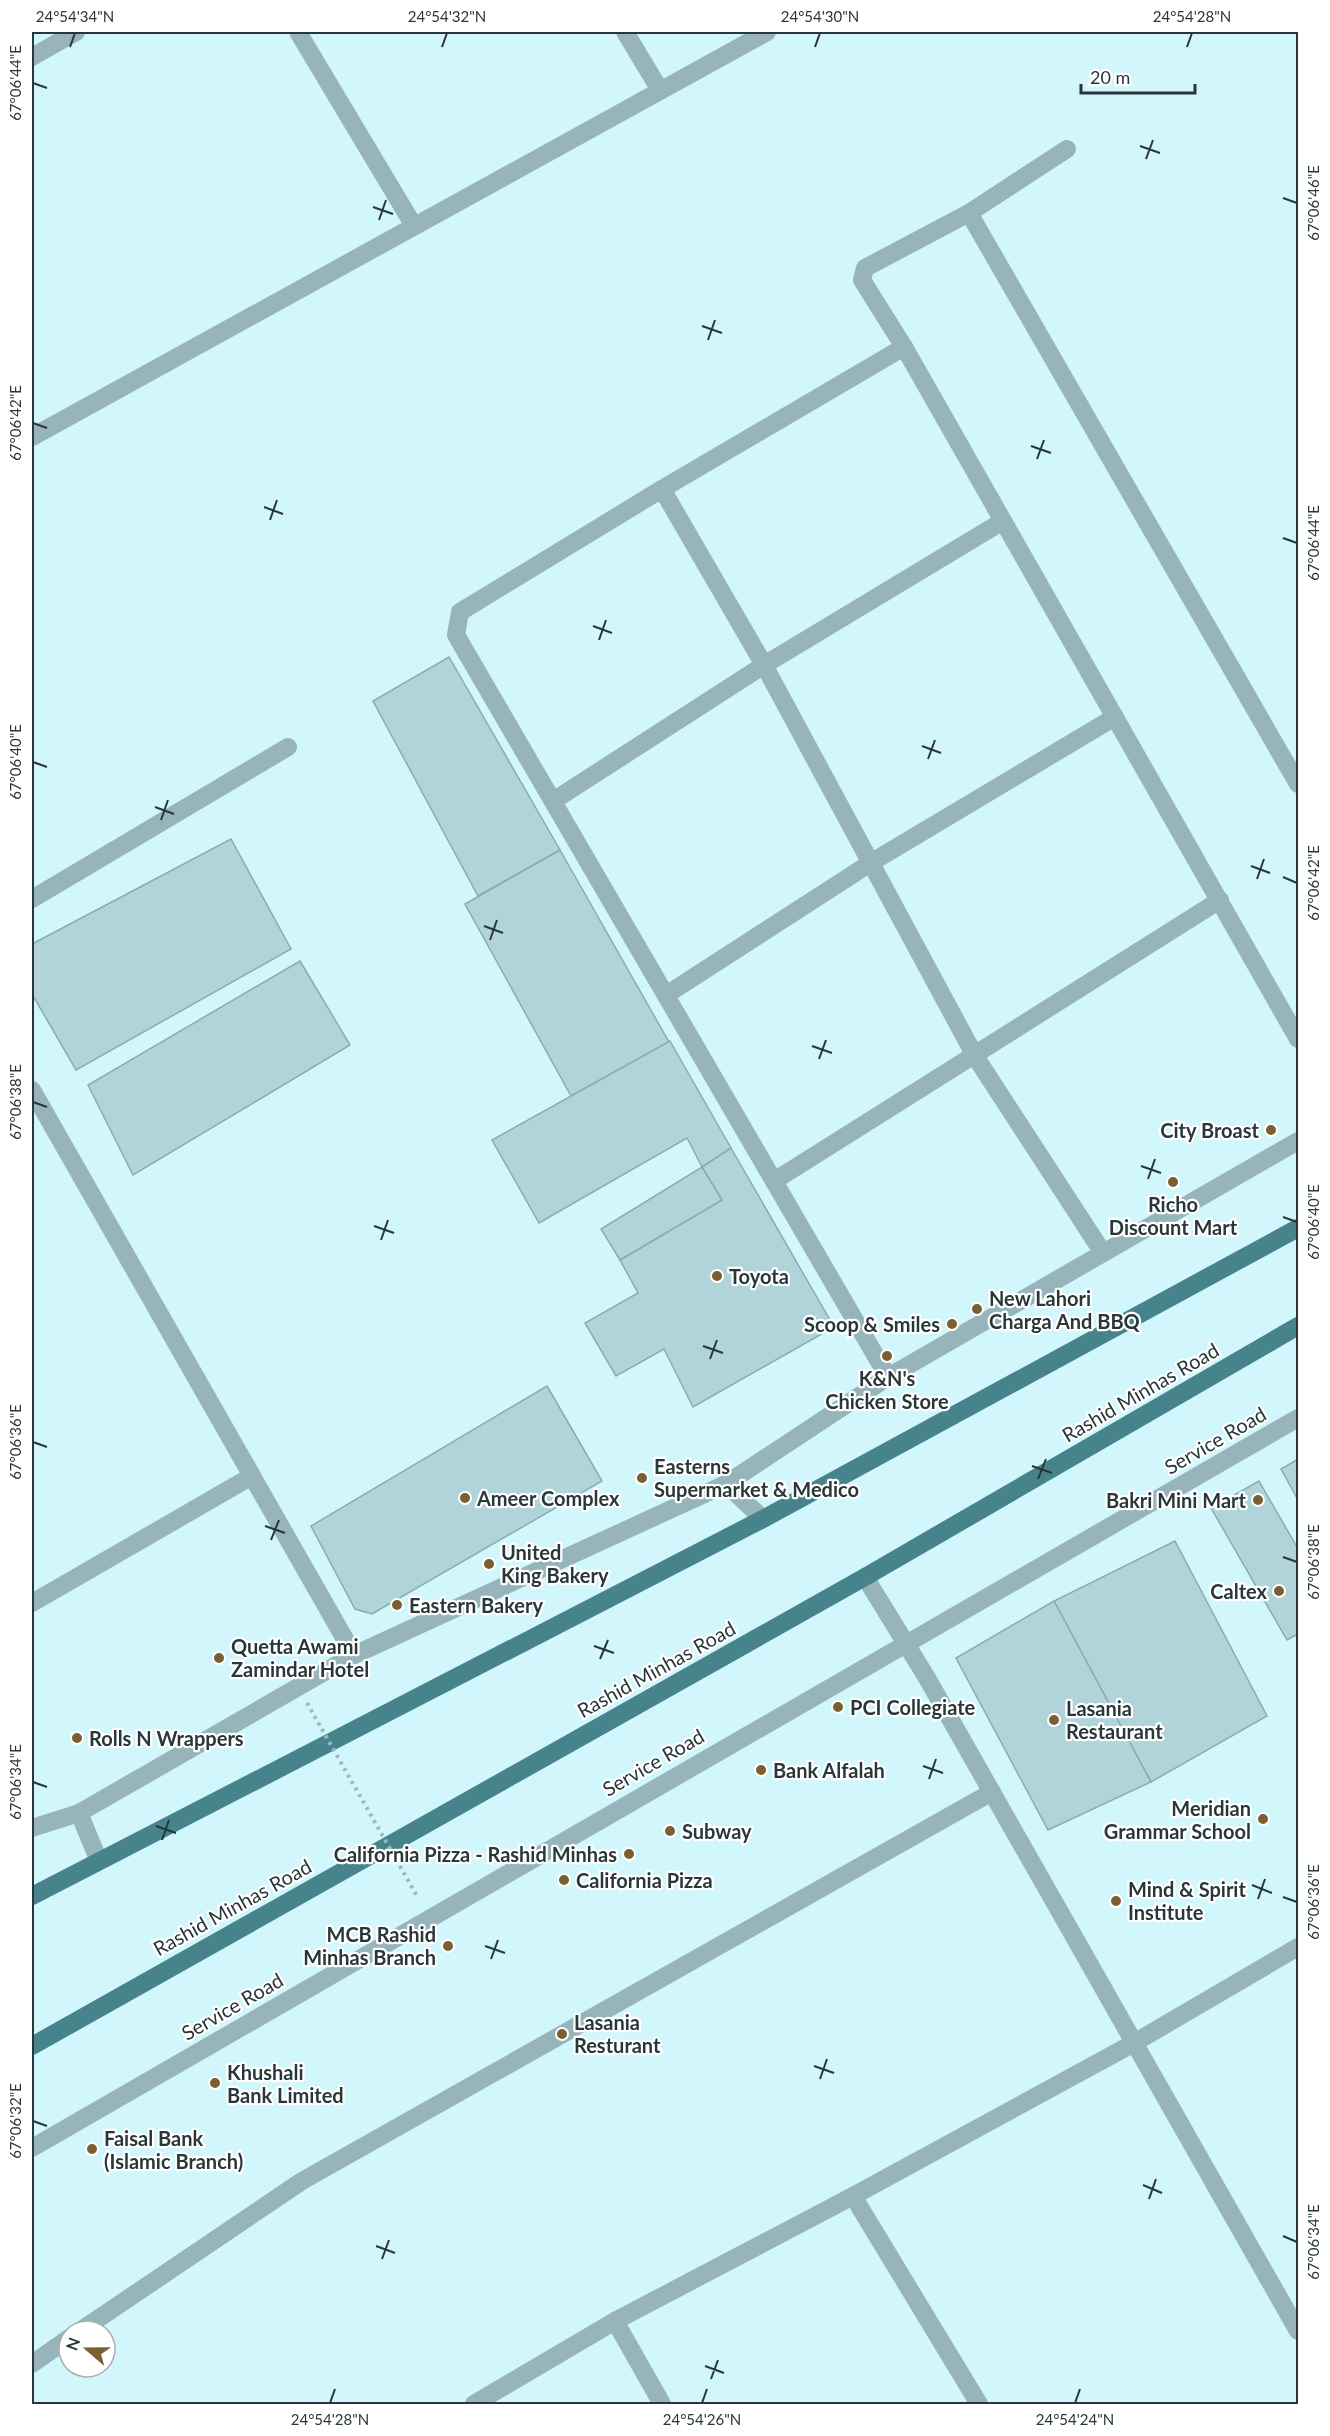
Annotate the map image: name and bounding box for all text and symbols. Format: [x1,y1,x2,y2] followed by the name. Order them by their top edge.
[36,7,114,25] text: 24°54'34"N
[408,7,486,25] text: 24°54'32"N
[781,7,859,25] text: 24°54'30"N
[1153,7,1231,25] text: 24°54'28"N
[6,45,24,121] text: 67°06'44"E
[1081,57,1195,95] scale bar
[1090,66,1130,88] text: 20 m
[1304,165,1322,241] text: 67°06'46"E
[6,385,24,461] text: 67°06'42"E
[1304,505,1322,581] text: 67°06'44"E
[6,724,24,800] text: 67°06'40"E
[1304,845,1322,921] text: 67°06'42"E
[6,1064,24,1140] text: 67°06'38"E
[1160,1118,1260,1142] place label: City Broast
[1264,1123,1278,1137] marker: City Broast
[1166,1175,1180,1189] marker: Richo Discount Mart
[1304,1184,1322,1260] text: 67°06'40"E
[1109,1192,1238,1239] place label: Richo Discount Mart
[729,1264,789,1288] place label: Toyota
[710,1269,724,1283] marker: Toyota
[989,1286,1141,1333] place label: New Lahori Charga And BBQ
[970,1302,984,1316] marker: New Lahori Charga And BBQ
[804,1312,940,1336] place label: Scoop & Smiles
[945,1317,959,1331] marker: Scoop & Smiles
[1057,1337,1223,1447] street label: Rashid Minhas Road
[880,1349,894,1363] marker: K&N's Chicken Store
[825,1366,949,1413] place label: K&N's Chicken Store
[1160,1401,1270,1479] street label: Service Road
[6,1404,24,1480] text: 67°06'36"E
[654,1454,859,1501] place label: Easterns Supermarket & Medico
[635,1471,649,1485] marker: Easterns Supermarket & Medico
[476,1486,620,1510] place label: Ameer Complex
[1106,1488,1247,1512] place label: Bakri Mini Mart
[458,1491,472,1505] marker: Ameer Complex
[1251,1493,1265,1507] marker: Bakri Mini Mart
[1304,1524,1322,1600] text: 67°06'38"E
[501,1540,609,1587] place label: United King Bakery
[482,1557,496,1571] marker: United King Bakery
[1210,1579,1268,1603] place label: Caltex
[1272,1584,1286,1598] marker: Caltex
[409,1593,543,1617] place label: Eastern Bakery
[390,1598,404,1612] marker: Eastern Bakery
[573,1616,739,1722] street label: Rashid Minhas Road
[231,1634,369,1681] place label: Quetta Awami Zamindar Hotel
[212,1651,226,1665] marker: Quetta Awami Zamindar Hotel
[850,1695,976,1719] place label: PCI Collegiate
[1066,1696,1163,1743] place label: Lasania Restaurant
[831,1700,845,1714] marker: PCI Collegiate
[1047,1713,1061,1727] marker: Lasania Restaurant
[598,1723,708,1801] street label: Service Road
[89,1726,244,1750] place label: Rolls N Wrappers
[70,1731,84,1745] marker: Rolls N Wrappers
[6,1744,24,1820] text: 67°06'34"E
[773,1758,885,1782] place label: Bank Alfalah
[754,1763,768,1777] marker: Bank Alfalah
[1104,1796,1251,1843] place label: Meridian Grammar School
[1256,1812,1270,1826] marker: Meridian Grammar School
[682,1819,752,1843] place label: Subway
[663,1824,677,1838] marker: Subway
[334,1842,617,1866] place label: California Pizza - Rashid Minhas
[622,1847,636,1861] marker: California Pizza - Rashid Minhas
[149,1854,315,1960] street label: Rashid Minhas Road
[1304,1864,1322,1940] text: 67°06'36"E
[576,1868,713,1892] place label: California Pizza
[557,1873,571,1887] marker: California Pizza
[1128,1877,1246,1924] place label: Mind & Spirit Institute
[1109,1894,1123,1908] marker: Mind & Spirit Institute
[303,1922,436,1969] place label: MCB Rashid Minhas Branch
[441,1939,455,1953] marker: MCB Rashid Minhas Branch
[177,1967,287,2045] street label: Service Road
[574,2010,661,2057] place label: Lasania Resturant
[555,2027,569,2041] marker: Lasania Resturant
[227,2060,344,2107] place label: Khushali Bank Limited
[208,2076,222,2090] marker: Khushali Bank Limited
[6,2083,24,2159] text: 67°06'32"E
[104,2126,243,2173] place label: Faisal Bank (Islamic Branch)
[85,2142,99,2156] marker: Faisal Bank (Islamic Branch)
[1304,2204,1322,2280] text: 67°06'34"E
[57,2319,117,2379] north arrow
[61,2335,83,2353] text: N
[291,2410,369,2428] text: 24°54'28"N
[663,2410,741,2428] text: 24°54'26"N
[1036,2410,1114,2428] text: 24°54'24"N

